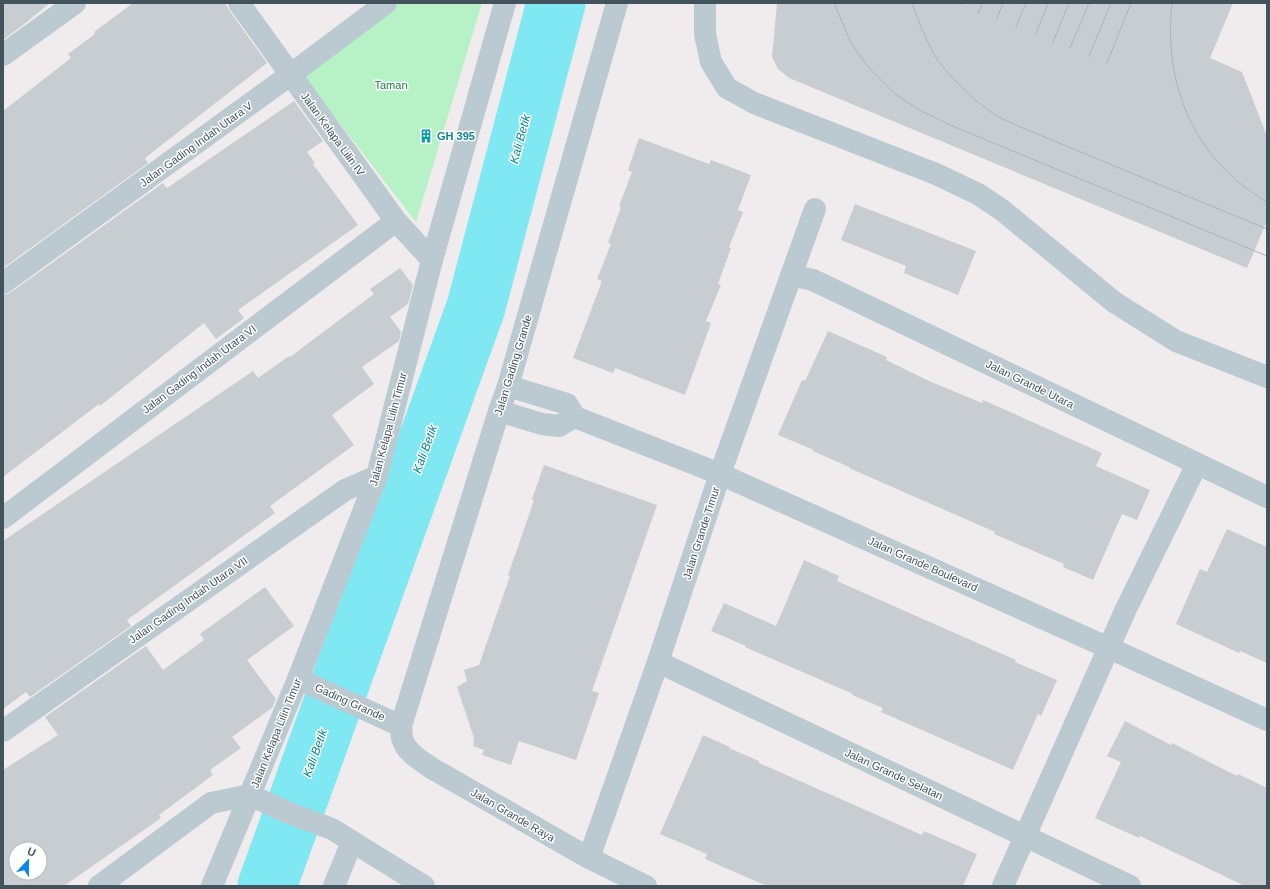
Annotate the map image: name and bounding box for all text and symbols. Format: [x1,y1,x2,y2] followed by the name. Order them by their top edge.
[374,79,408,91] park label: Taman
[299,90,368,178] street label: Jalan Kelapa Lilin IV
[138,99,255,189] street label: Jalan Gading Indah Utara V
[507,112,533,165] water label: Kali Betik
[418,128,434,144] building icon: GH 395
[437,130,475,142] place label: GH 395
[492,313,534,417] street label: Jalan Gading Grande
[140,322,258,416] street label: Jalan Gading Indah Utara VI
[984,358,1077,411] street label: Jalan Grande Utara
[367,371,409,487] street label: Jalan Kelapa Lilin Timur
[410,422,440,475] water label: Kali Betik
[680,485,722,581] street label: Jalan Grande Timur
[866,534,980,594] street label: Jalan Grande Boulevard
[126,554,250,646] street label: Jalan Gading Indah Utara VII
[249,676,304,789] street label: Jalan Kelapa Lilin Timur
[313,681,387,723] street label: Gading Grande
[300,726,330,779] water label: Kali Betik
[843,746,945,802] street label: Jalan Grande Selatan
[469,786,558,844] street label: Jalan Grande Raya
[8,841,48,881] north arrow
[26,845,38,859] text: U

